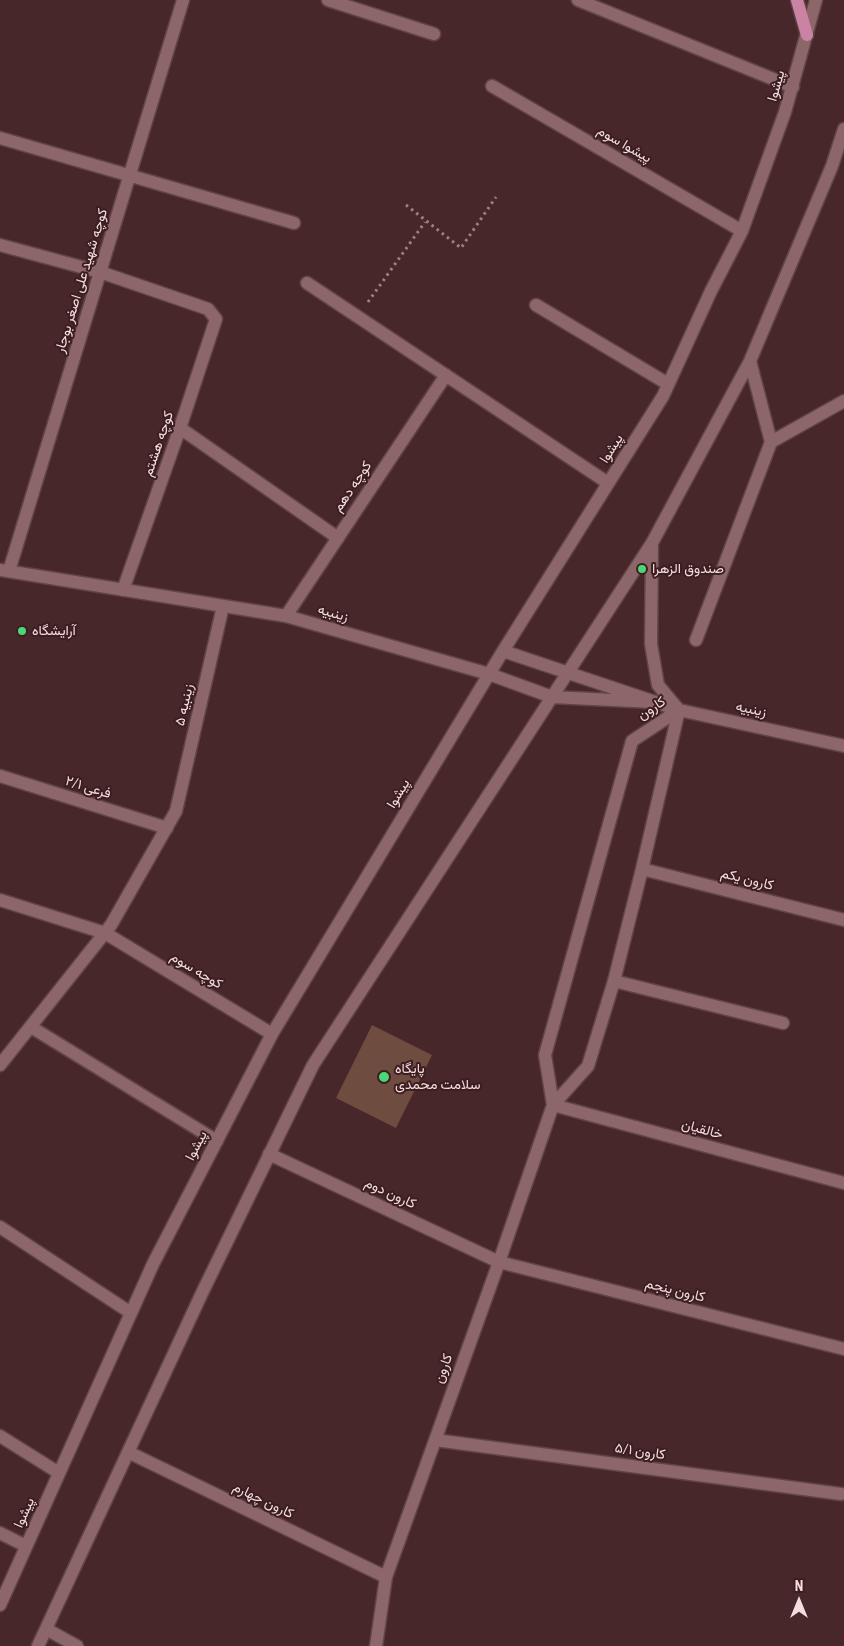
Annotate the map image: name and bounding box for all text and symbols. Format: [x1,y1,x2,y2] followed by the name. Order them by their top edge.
[765,69,789,103] street label: پیشوا
[594,123,654,167] street label: پیشوا سوم
[52,207,112,355] street label: کوچه شهید علی اصغر بوجار
[140,409,178,479] street label: کوچه هشتم
[597,431,627,467] street label: پیشوا
[330,458,376,516] street label: کوچه دهم
[652,561,724,577] place label: صندوق الزهرا
[636,563,648,575] marker: صندوق الزهرا
[316,602,350,626] street label: زینبیه
[32,623,76,639] place label: آرایشگاه
[16,625,28,637] marker: آرایشگاه
[172,682,198,728] street label: زینبیه ۵
[635,694,669,724] street label: کارون
[734,699,768,721] street label: زینبیه
[63,773,113,803] street label: فرعی ۲/۱
[384,776,414,812] street label: پیشوا
[719,865,775,895] street label: کارون یکم
[167,949,225,993] street label: کوچه سوم
[395,1061,481,1094] place label: پایگاه سلامت محمدی
[377,1070,391,1084] marker: پایگاه سلامت محمدی
[679,1116,725,1144] street label: خالقیان
[182,1128,212,1164] street label: پیشوا
[362,1175,418,1213] street label: کارون دوم
[643,1275,707,1307] street label: کارون پنجم
[431,1352,457,1386] street label: کارون
[614,1440,666,1464] street label: کارون ۵/۱
[230,1479,296,1523] street label: کارون چهارم
[11,1495,39,1531] street label: پیشوا
[774,1576,824,1626] north arrow
[795,1578,803,1594] text: N

